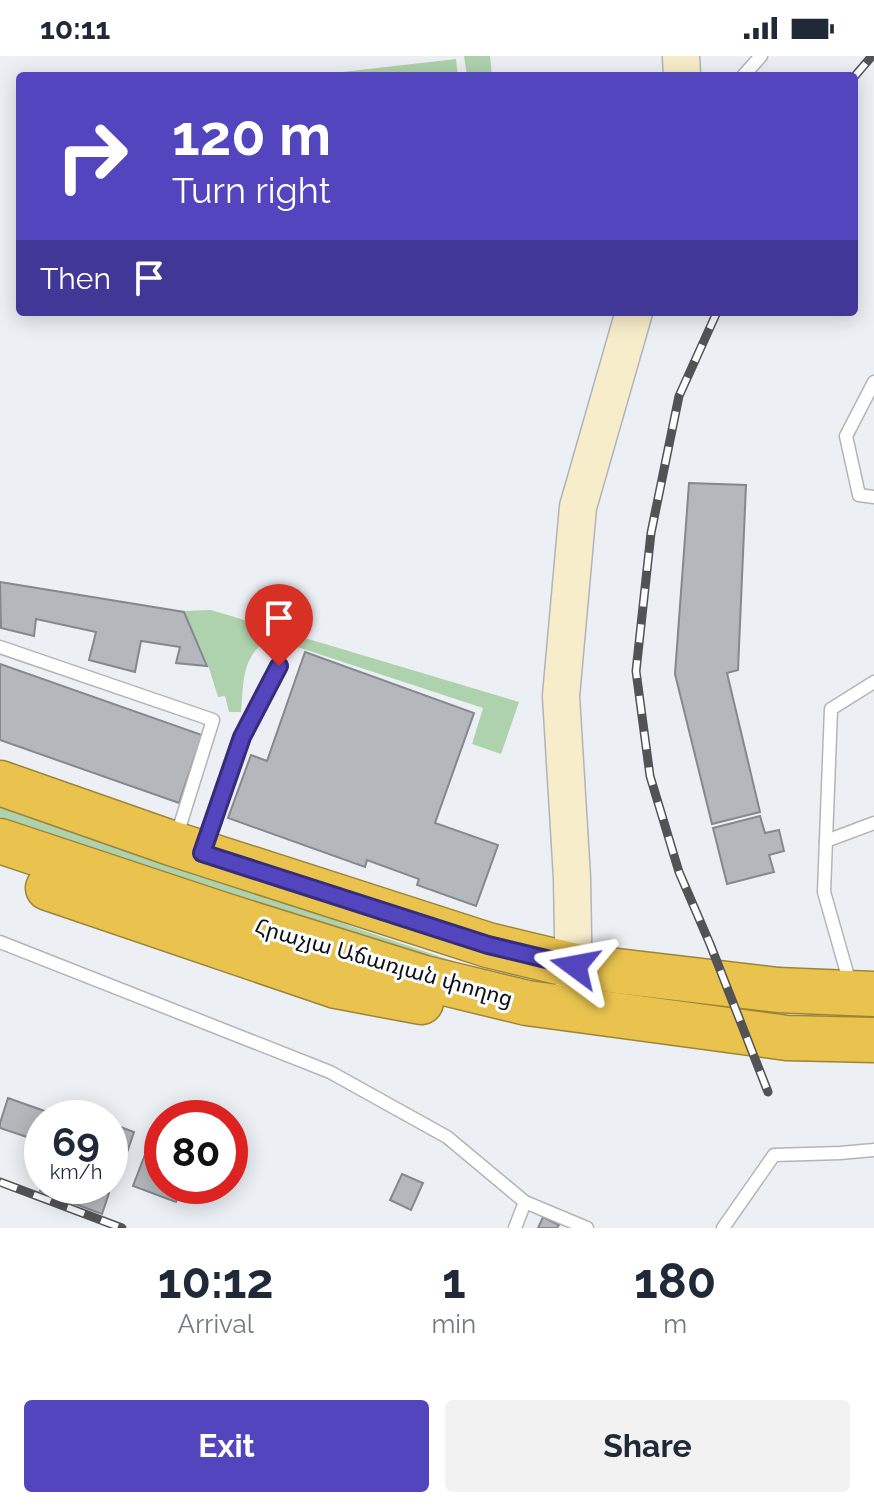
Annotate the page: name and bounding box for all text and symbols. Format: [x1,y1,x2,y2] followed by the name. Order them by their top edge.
[40,11,110,46] text: 10:11
[172,102,331,168] text: 120 m
[40,104,144,208] icon: right
[172,169,331,211] text: Turn right
[127,256,171,300] icon: arrive
[40,261,111,296] text: Then
[245,584,313,666] pin
[257,596,301,640] icon: arrive
[252,913,516,1011] street label: Հրաչյա Աճառյան փողոց
[533,924,617,1008] position arrow
[144,1100,248,1204] speed limit sign: 80
[52,1118,100,1165] text: 69
[50,1160,102,1184] text: km/h
[158,1253,274,1309] text: 10:12
[442,1253,466,1309] text: 1
[634,1253,716,1309] text: 180
[178,1309,254,1339] text: Arrival
[431,1309,476,1339] text: min
[663,1309,687,1339] text: m
[24,1400,429,1492] button: Exit
[445,1400,850,1492] button: Share

